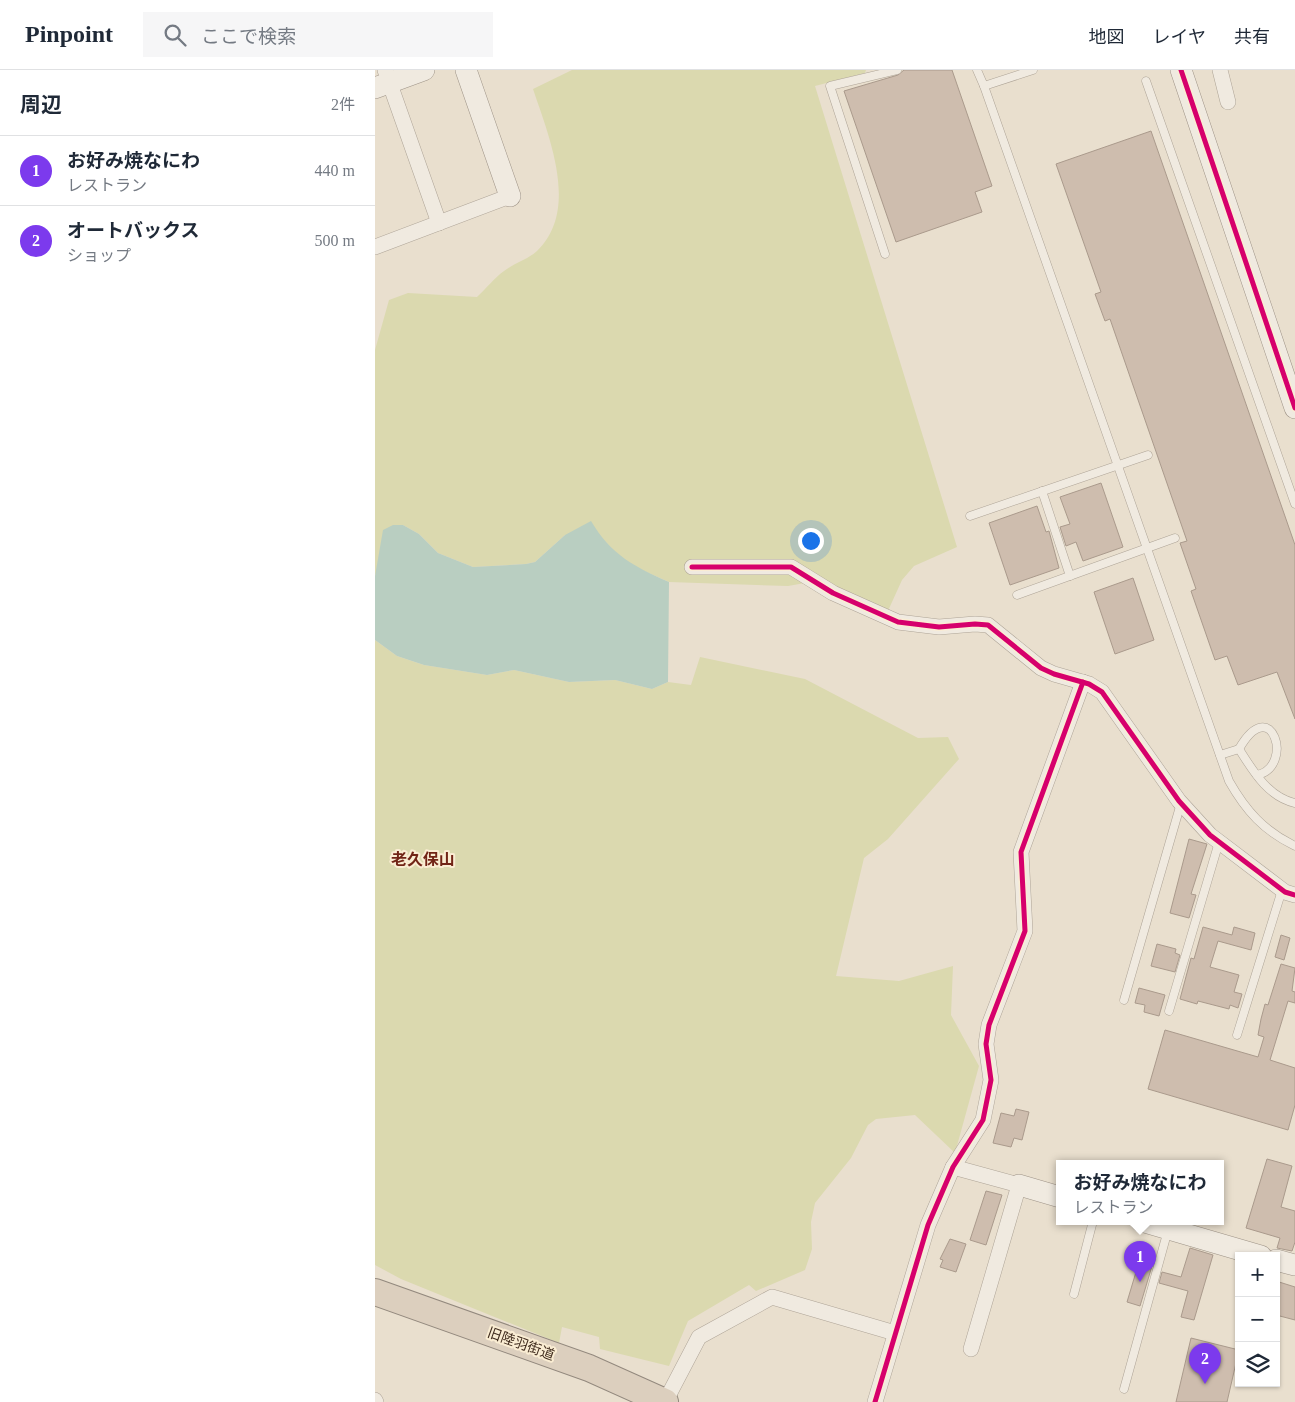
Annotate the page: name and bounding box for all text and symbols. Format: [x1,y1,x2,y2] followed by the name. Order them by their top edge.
[143,12,493,57] search box
[25,21,113,47] text: Pinpoint
[161,21,189,49] icon: search
[201,26,296,47] text: ここで検索
[1089,27,1125,47] text: 地図
[1153,27,1206,47] text: レイヤ
[1234,27,1270,47] text: 共有
[20,93,62,117] text: 周辺
[331,96,355,113] text: 2件
[67,150,200,171] text: お好み焼なにわ
[32,162,40,179] text: 1
[315,162,355,179] text: 440 m
[67,177,147,194] text: レストラン
[67,220,199,241] text: オートバックス
[32,232,40,249] text: 2
[315,232,355,249] text: 500 m
[67,247,131,264] text: ショップ
[798,528,824,554] your location
[391,851,455,868] district label: 老久保山
[1056,1160,1224,1225] popup
[1073,1172,1207,1193] text: お好み焼なにわ
[1073,1199,1154,1216] text: レストラン
[1124,1241,1156,1282] pin: 1
[1235,1252,1280,1387] map controls
[1235,1252,1280,1297] button: +
[1235,1297,1280,1342] button: −
[486,1325,556,1363] street label: 旧陸羽街道
[1235,1342,1280,1387] button: layers
[1189,1343,1221,1384] pin: 2

